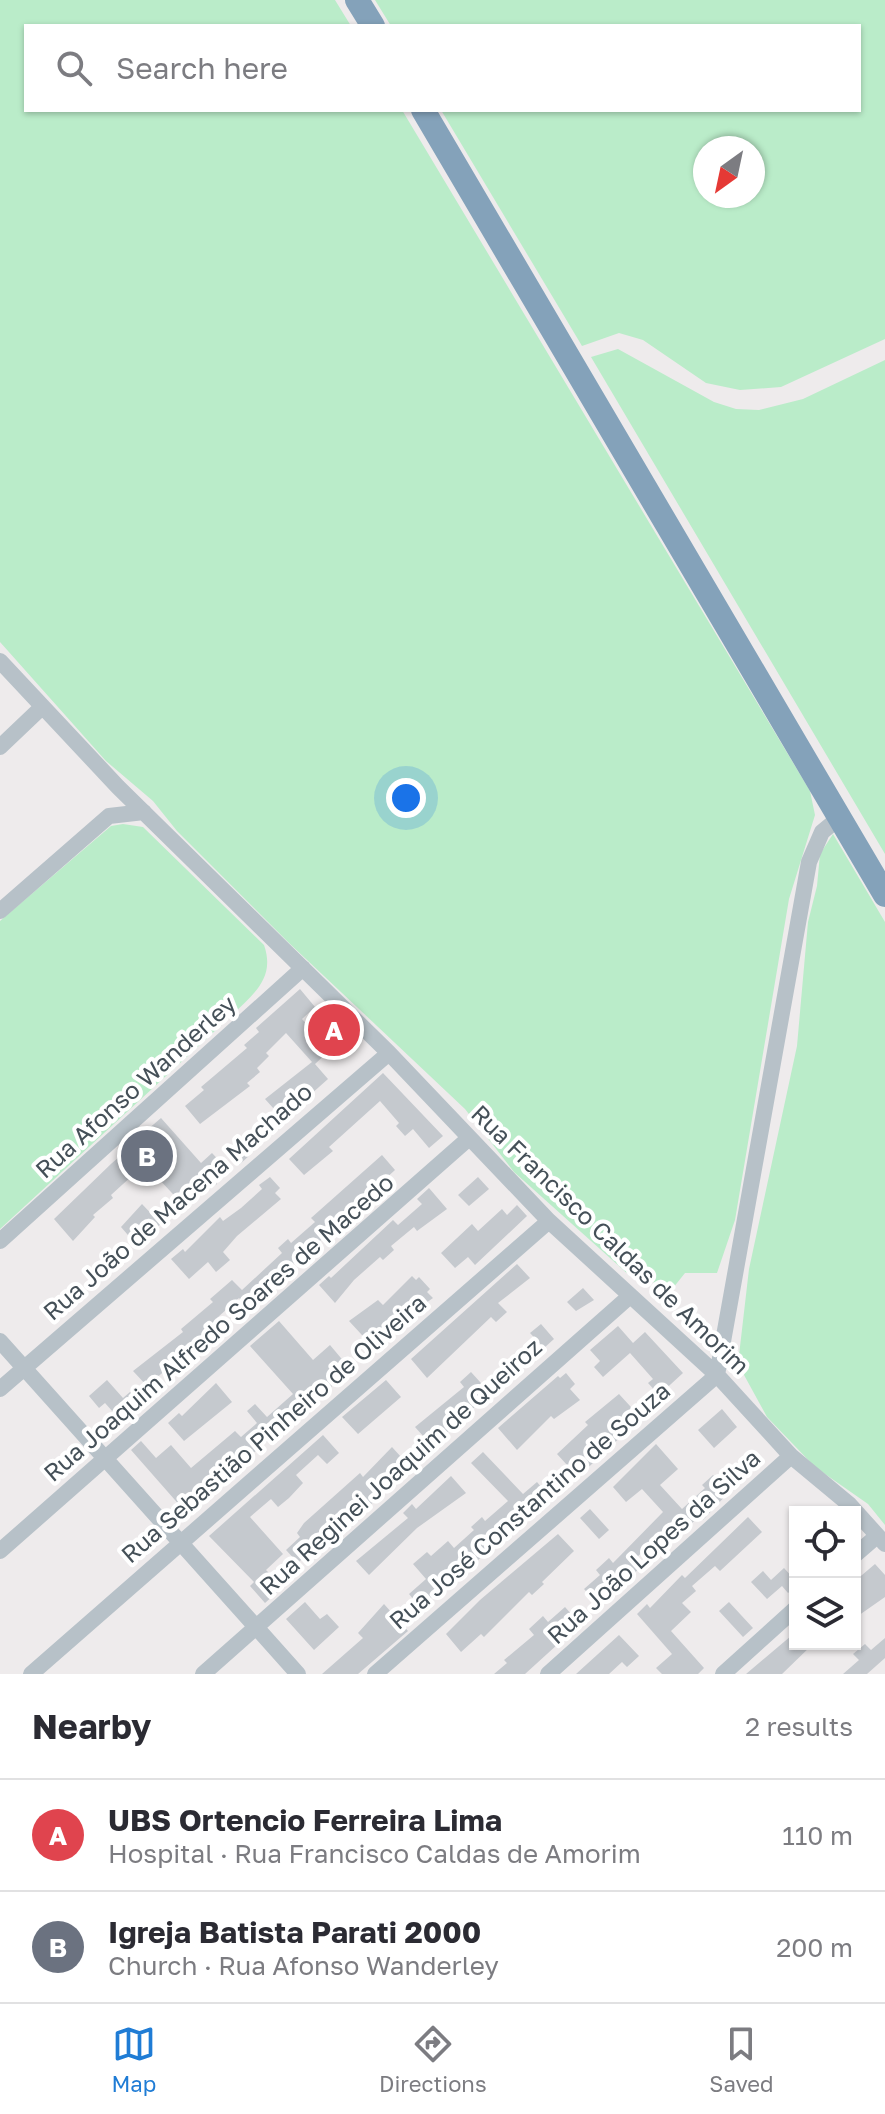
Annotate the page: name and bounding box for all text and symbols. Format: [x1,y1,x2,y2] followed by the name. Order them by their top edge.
[24,24,861,112] search box
[52,46,96,90] icon: search
[116,50,288,86] text: Search here
[693,136,765,208] north arrow
[386,778,426,818] your location
[29,988,241,1183] street label: Rua Afonso Wanderley
[308,1000,360,1060] pin: A
[37,1076,317,1325] street label: Rua João de Macena Machado
[466,1098,756,1380] street label: Rua Francisco Caldas de Amorim
[121,1126,173,1186] pin: B
[37,1167,399,1487] street label: Rua Joaquim Alfredo Soares de Macedo
[115,1288,431,1568] street label: Rua Sebastião Pinheiro de Oliveira
[253,1331,547,1600] street label: Rua Reginei Joaquim de Queiroz
[383,1375,675,1635] street label: Rua José Constantino de Souza
[541,1443,765,1649] street label: Rua João Lopes da Silva
[789,1506,861,1650] map controls
[789,1506,861,1578] button: locate
[789,1578,861,1650] button: layers
[32,1706,152,1746] text: Nearby
[745,1711,853,1742] text: 2 results
[108,1802,502,1838] text: UBS Ortencio Ferreira Lima
[49,1820,67,1851] text: A
[782,1820,853,1851] text: 110 m
[108,1838,641,1869] text: Hospital · Rua Francisco Caldas de Amorim
[108,1914,481,1950] text: Igreja Batista Parati 2000
[49,1932,67,1963] text: B
[776,1932,853,1963] text: 200 m
[108,1950,499,1981] text: Church · Rua Afonso Wanderley
[111,2022,156,2097] tab: Map
[379,2022,487,2097] tab: Directions
[709,2022,774,2097] tab: Saved

